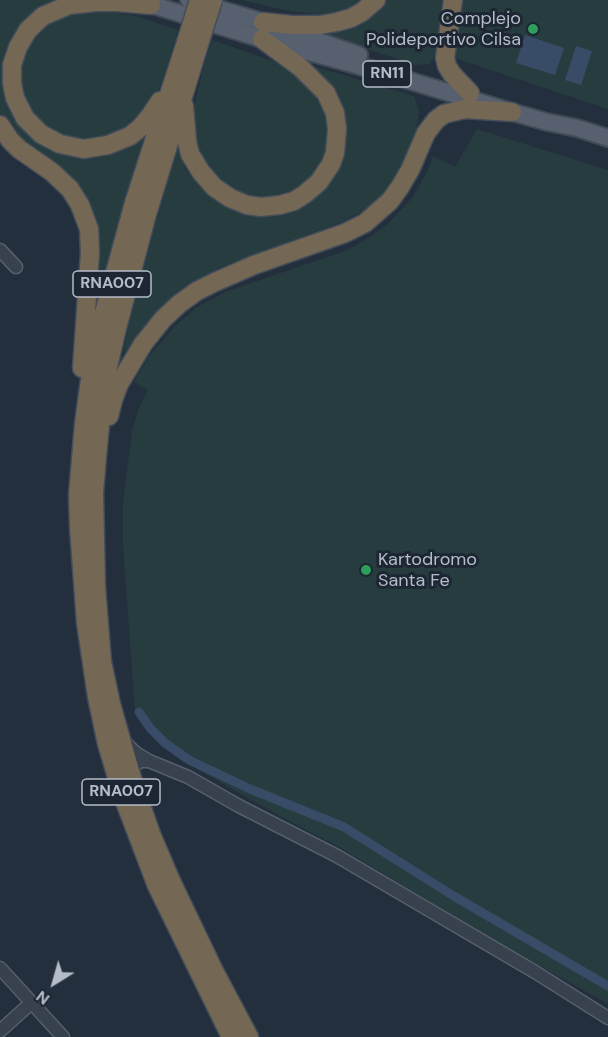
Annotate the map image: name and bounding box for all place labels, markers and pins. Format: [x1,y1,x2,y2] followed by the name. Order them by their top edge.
[366,8,521,50] place label: Complejo Polideportivo Cilsa
[526,22,540,36] marker: Complejo Polideportivo Cilsa
[378,549,477,592] place label: Kartodromo Santa Fe
[359,563,373,577] marker: Kartodromo Santa Fe

